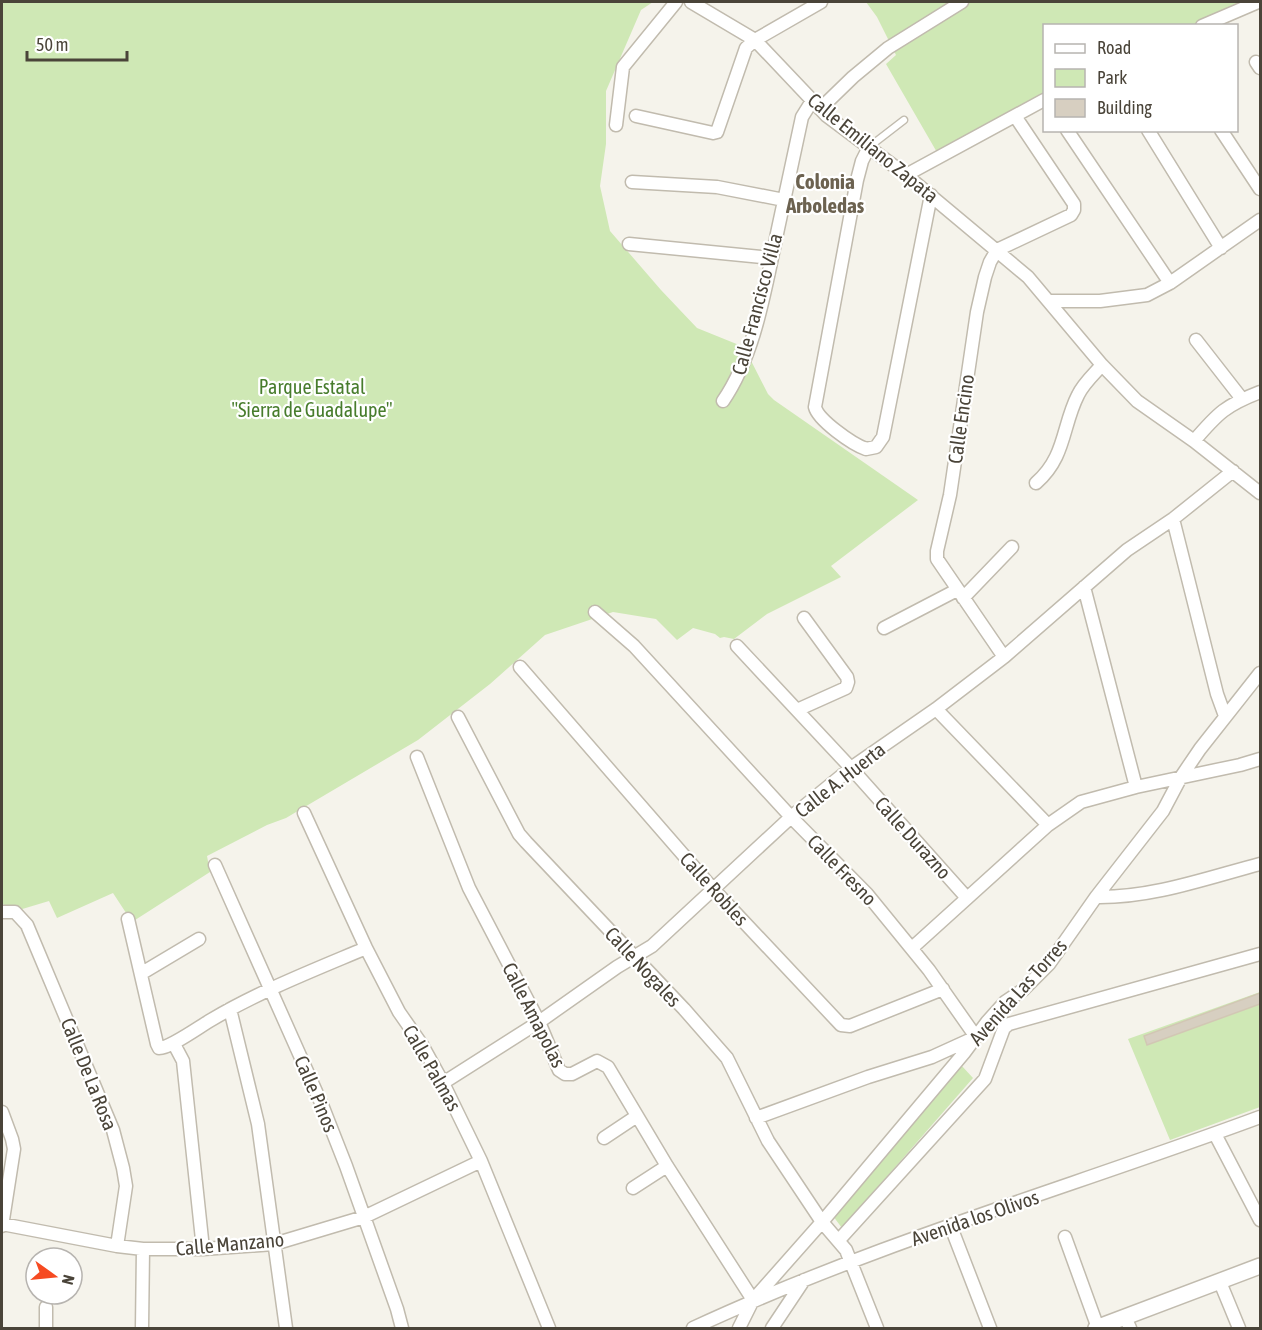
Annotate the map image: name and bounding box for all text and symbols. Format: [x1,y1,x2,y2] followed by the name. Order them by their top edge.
[27,24,128,62] scale bar
[1043,24,1238,132] legend
[36,34,68,55] text: 50 m
[1097,37,1131,58] text: Road
[1097,67,1127,88] text: Park
[803,88,943,207] street label: Calle Emiliano Zapata
[1097,97,1152,118] text: Building
[785,169,865,217] district label: Colonia Arboledas
[727,231,786,377] street label: Calle Francisco Villa
[943,373,978,465] street label: Calle Encino
[231,375,393,421] park label: Parque Estatal "Sierra de Guadalupe"
[790,737,889,822] street label: Calle A. Huerta
[871,792,956,883] street label: Calle Durazno
[803,830,882,910] street label: Calle Fresno
[676,847,753,930] street label: Calle Robles
[601,922,686,1011] street label: Calle Nogales
[964,934,1071,1049] street label: Avenida Las Torres
[498,959,571,1071] street label: Calle Amapolas
[56,1014,122,1133] street label: Calle De La Rosa
[399,1021,466,1115] street label: Calle Palmas
[290,1052,343,1135] street label: Calle Pinos
[908,1185,1042,1250] street label: Avenida los Olivos
[175,1227,285,1260] street label: Calle Manzano
[24,1246,84,1306] north arrow
[59,1273,78,1287] text: N

